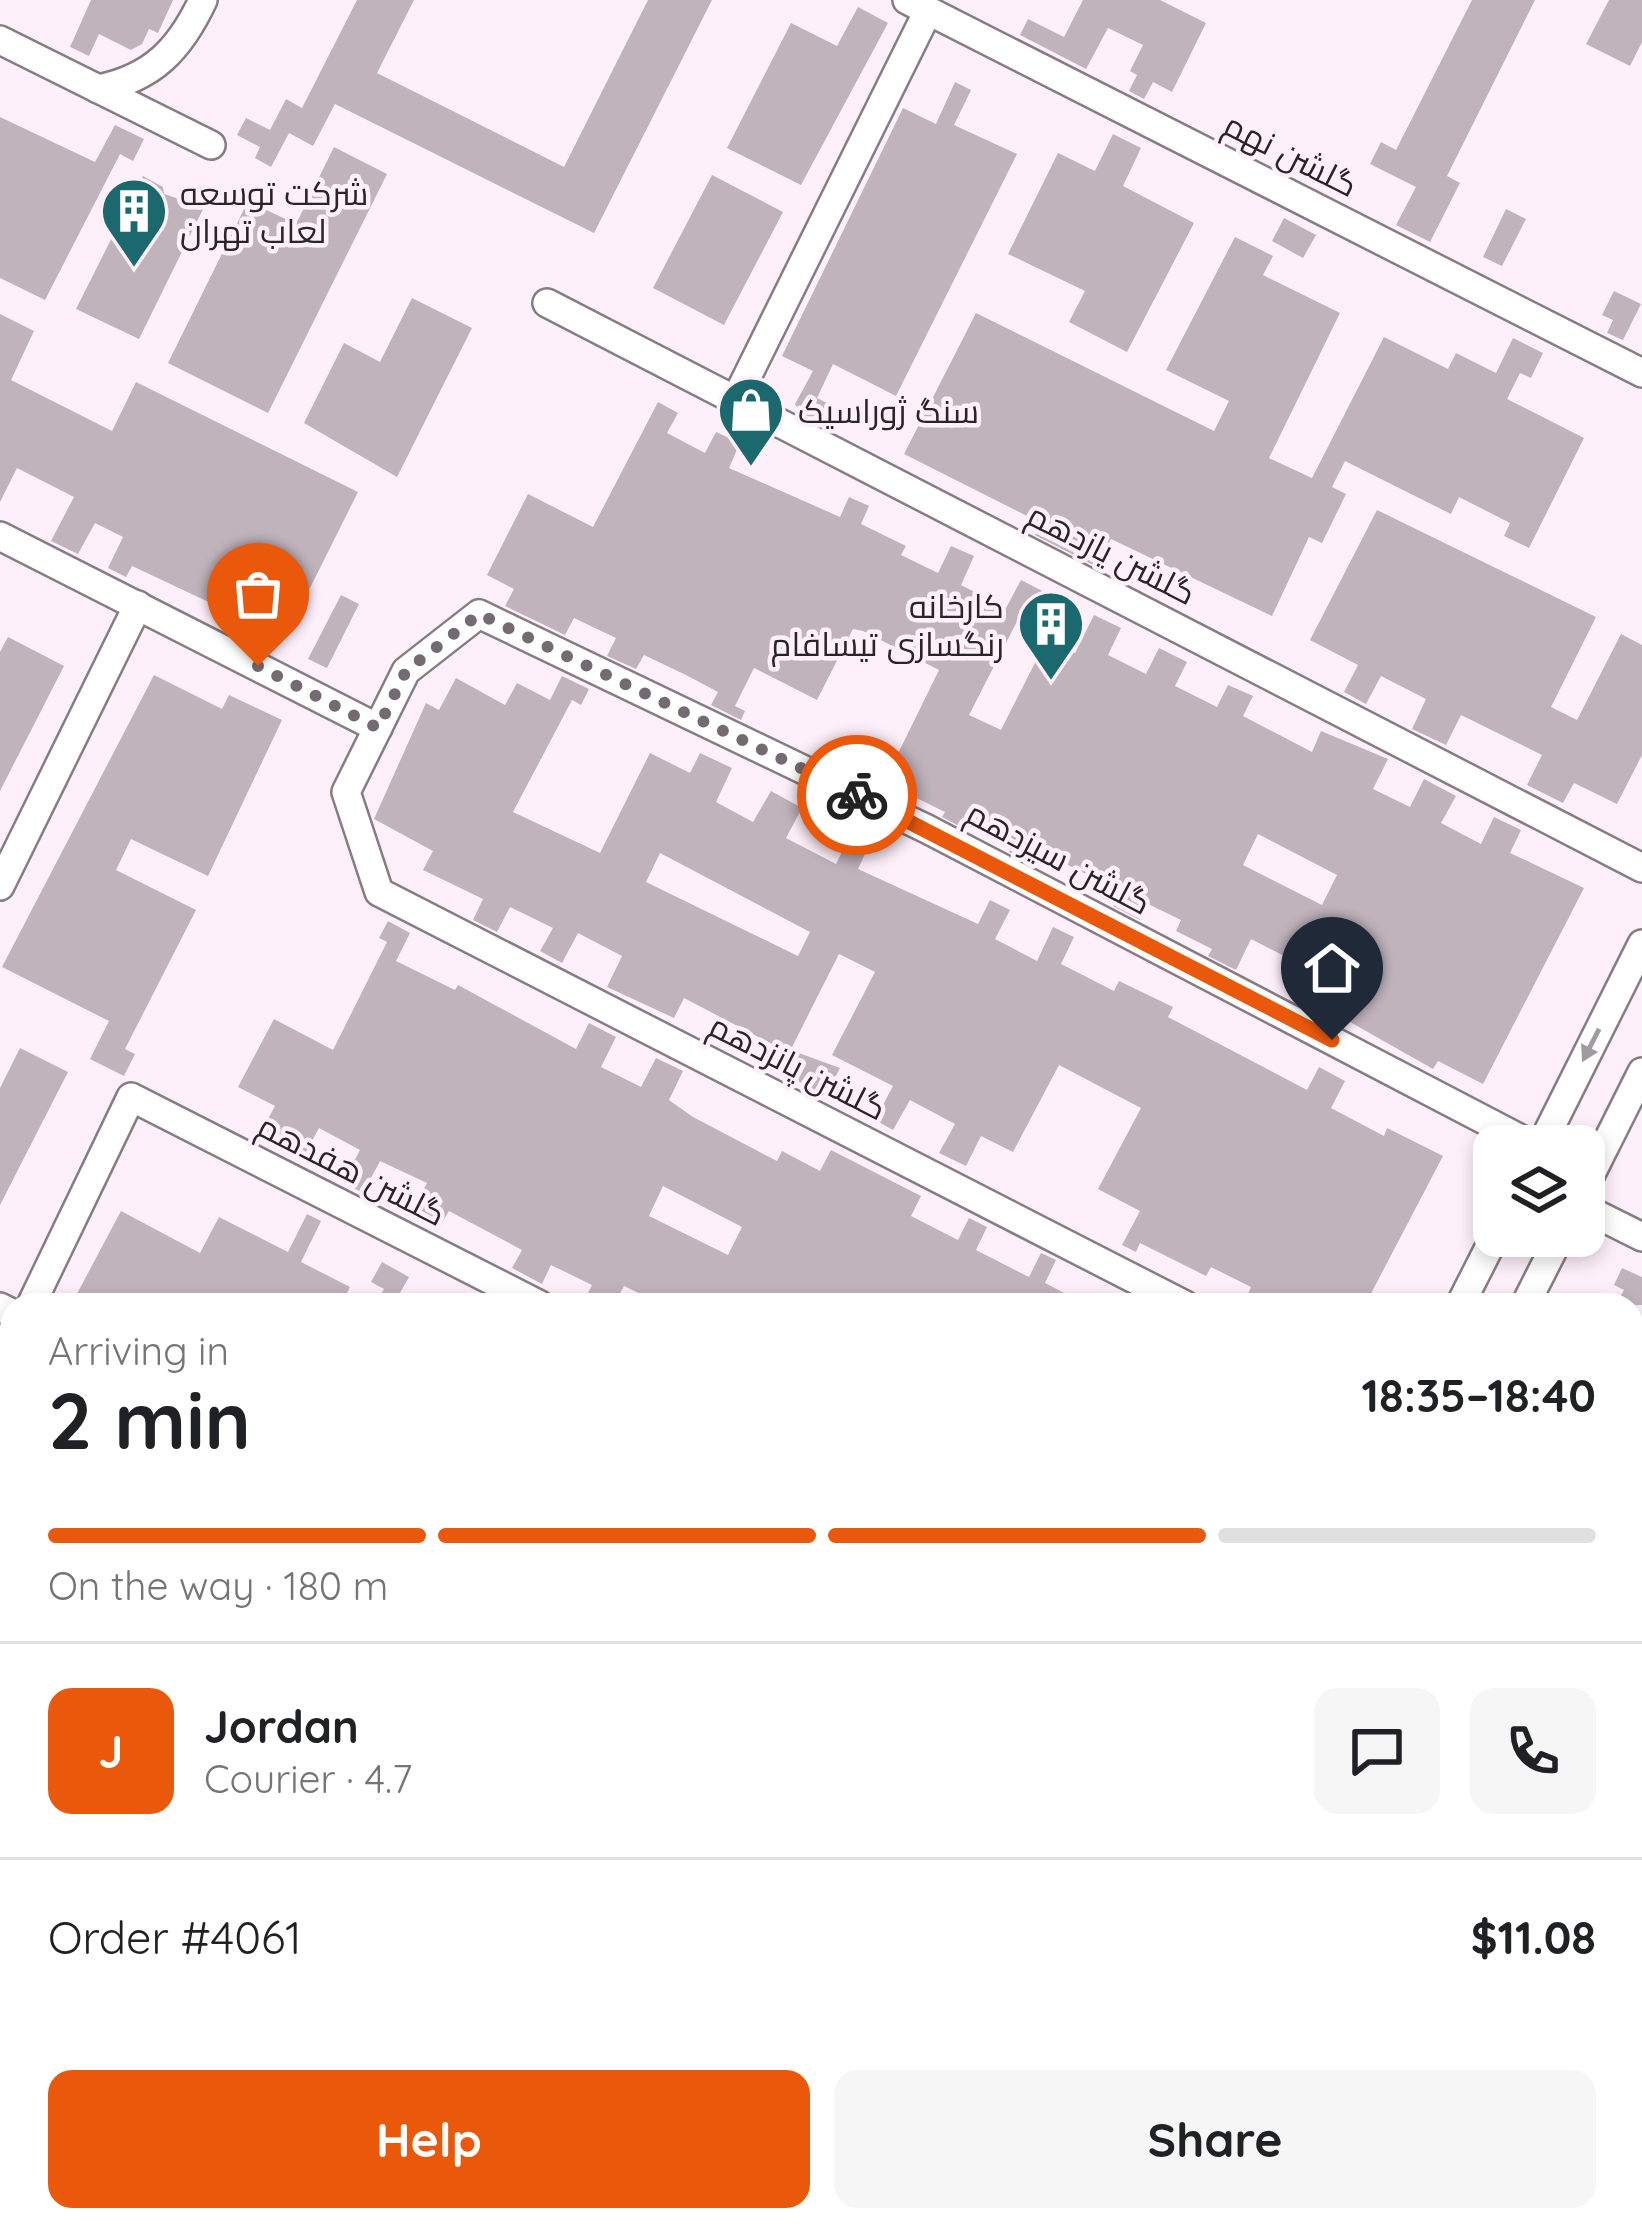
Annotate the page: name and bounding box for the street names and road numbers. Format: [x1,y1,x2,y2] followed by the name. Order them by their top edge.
[1216,103,1365,208] street label: گلشن نهم
[1020,493,1203,616] street label: گلشن یازدهم
[958,791,1158,925] street label: گلشن سیزدهم
[701,1004,894,1131] street label: گلشن پانزدهم
[250,1104,453,1237] street label: گلشن هفدهم

